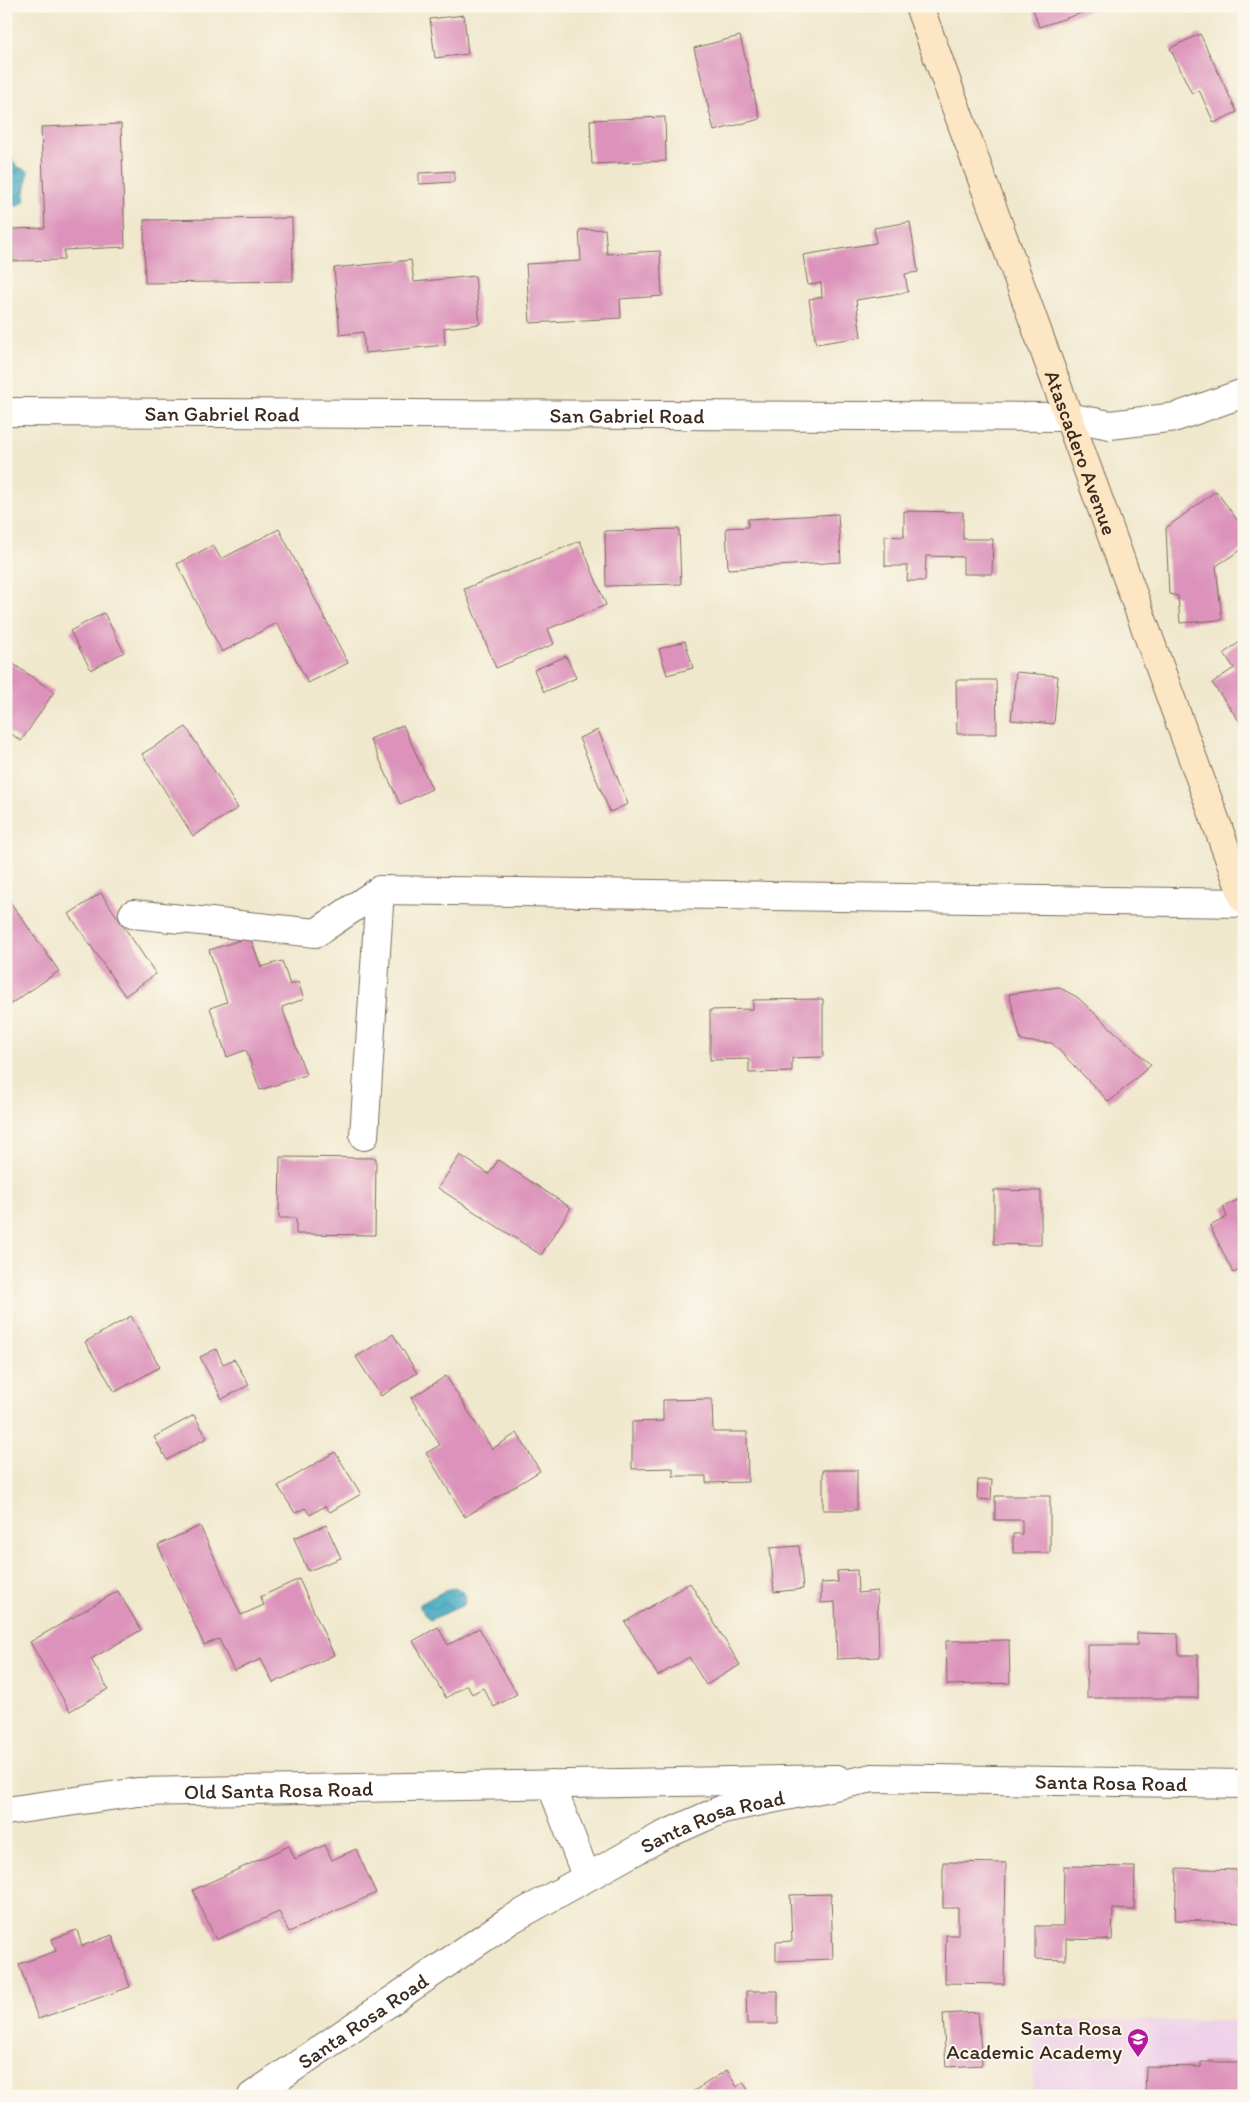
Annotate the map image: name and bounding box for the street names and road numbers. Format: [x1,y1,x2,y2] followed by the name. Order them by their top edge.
[1040,366,1123,538] street label: Atascadero Avenue
[144,400,300,426] street label: San Gabriel Road
[549,402,705,428] street label: San Gabriel Road
[1035,1768,1188,1796] street label: Santa Rosa Road
[184,1775,374,1804] street label: Old Santa Rosa Road
[636,1784,787,1858] street label: Santa Rosa Road
[293,1967,433,2074] street label: Santa Rosa Road

